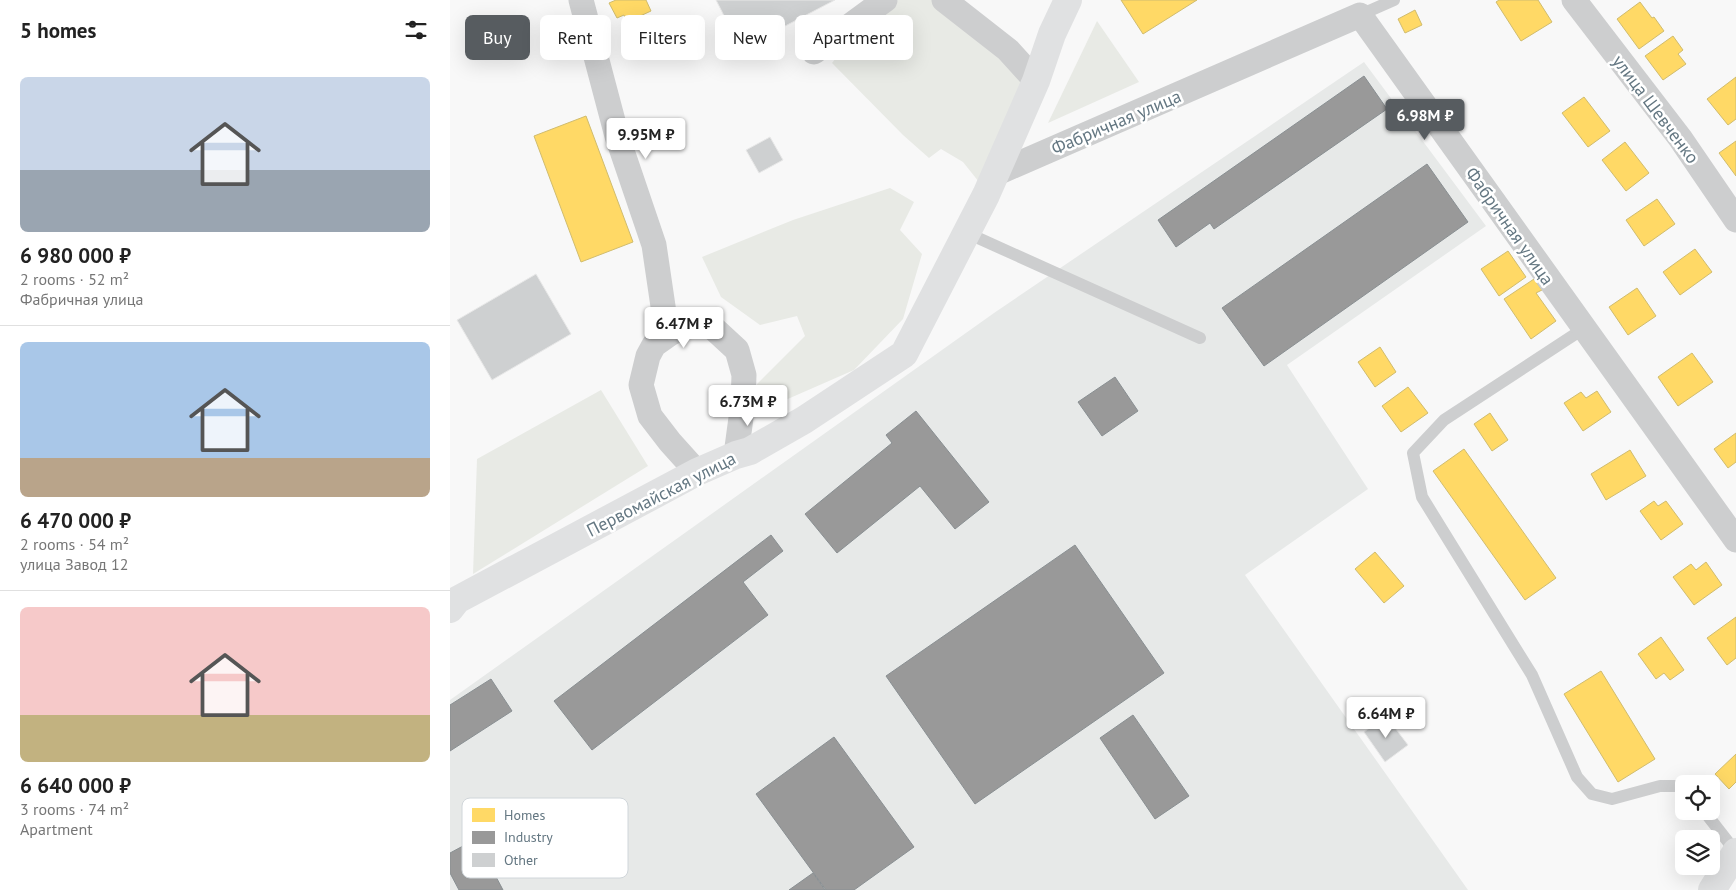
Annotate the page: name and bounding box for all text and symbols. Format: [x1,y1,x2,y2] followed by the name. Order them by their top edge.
[465,15,530,60] chip: Buy
[540,15,611,60] chip: Rent
[621,15,705,60] chip: Filters
[715,15,785,60] chip: New
[795,15,913,60] chip: Apartment
[402,16,430,44] icon: filters
[20,17,96,44] text: 5 homes
[1608,50,1704,168] street label: улица Шевченко
[1048,84,1184,160] street label: Фабричная улица
[1379,98,1471,141] pin: 6.98M ₽
[1396,105,1454,125] text: 6.98M ₽
[180,109,270,199] icon: home
[600,118,692,160] pin: 9.95M ₽
[617,124,675,144] text: 9.95M ₽
[1461,163,1559,289] street label: Фабричная улица
[20,242,131,269] text: 6 980 000 ₽
[20,269,129,289] text: 2 rooms · 52 m²
[20,289,143,309] text: Фабричная улица
[638,306,730,349] pin: 6.47M ₽
[655,313,713,333] text: 6.47M ₽
[180,375,270,465] icon: home
[702,384,794,427] pin: 6.73M ₽
[719,391,777,411] text: 6.73M ₽
[582,446,740,542] street label: Первомайская улица
[20,507,131,534] text: 6 470 000 ₽
[20,534,129,554] text: 2 rooms · 54 m²
[20,554,128,574] text: улица Завод 12
[180,640,270,730] icon: home
[1340,696,1432,739] pin: 6.64M ₽
[1357,703,1415,723] text: 6.64M ₽
[20,772,131,799] text: 6 640 000 ₽
[1675,775,1720,875] map controls
[1675,775,1720,820] button: locate
[462,798,628,878] legend
[20,799,129,819] text: 3 rooms · 74 m²
[504,806,545,824] text: Homes
[20,819,93,839] text: Apartment
[504,828,553,846] text: Industry
[1675,830,1720,875] button: layers
[504,851,538,869] text: Other

